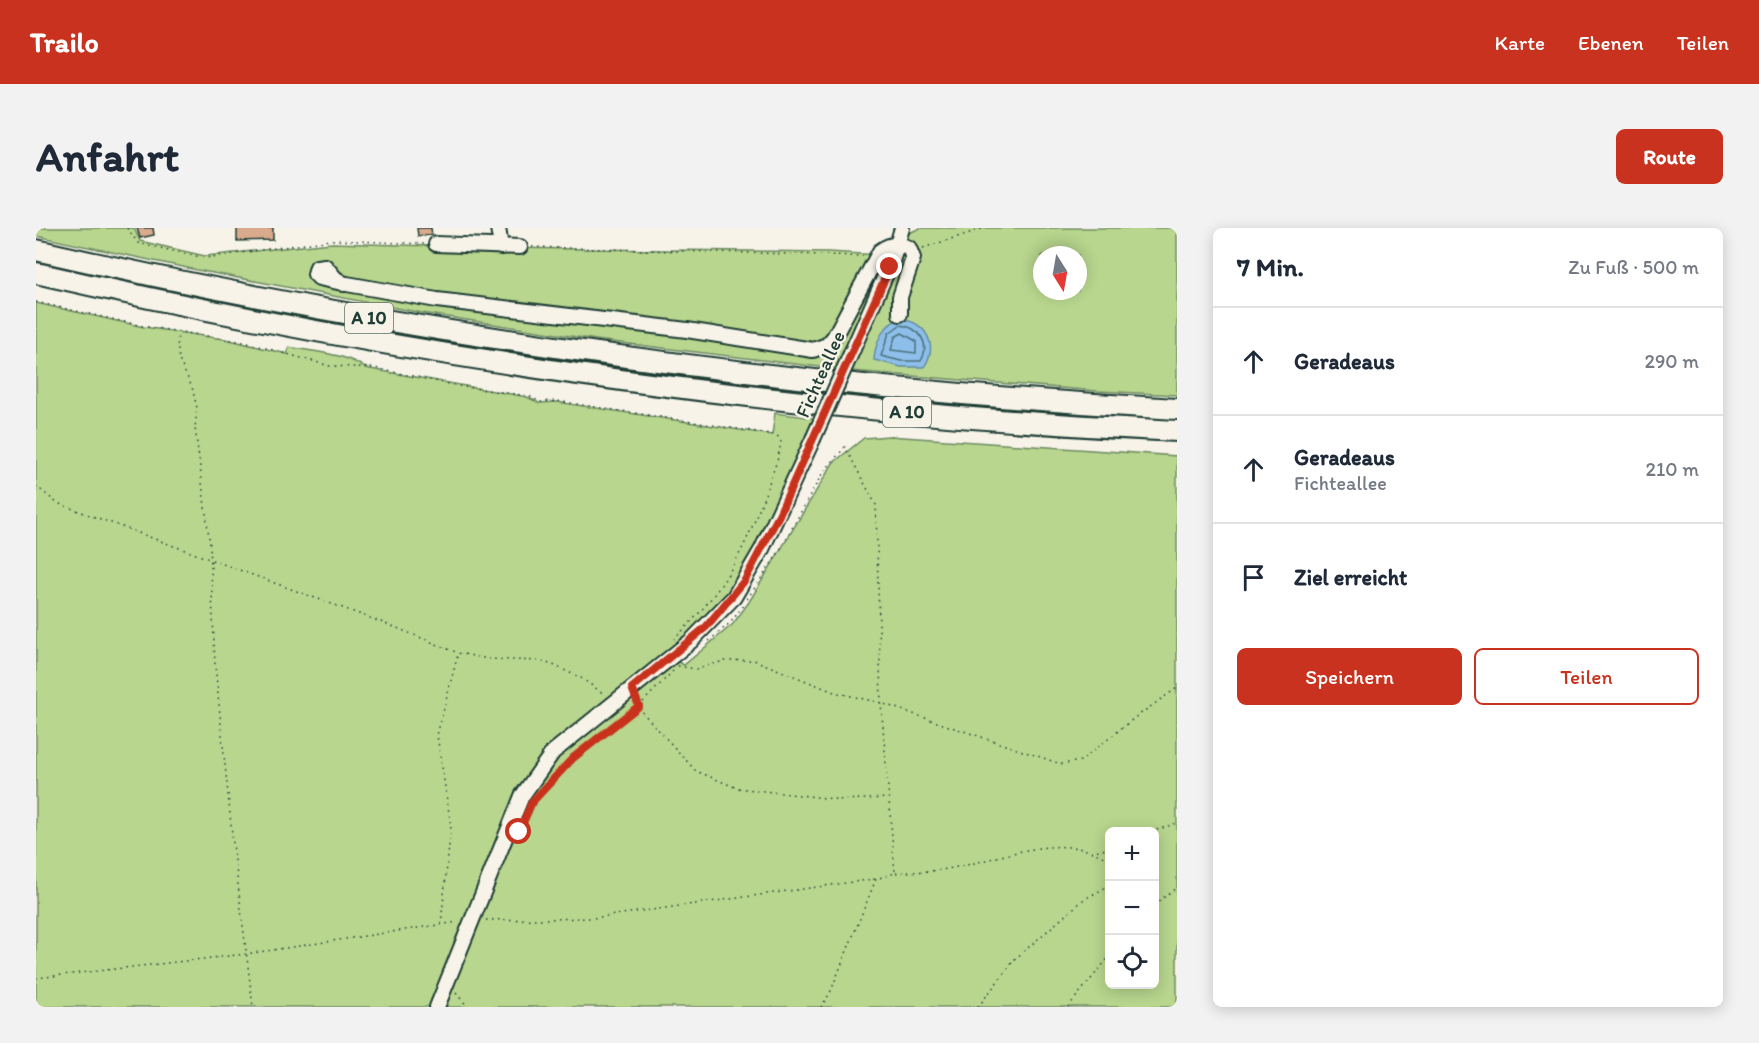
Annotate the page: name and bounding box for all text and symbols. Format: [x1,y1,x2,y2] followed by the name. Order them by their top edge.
[30,25,99,59] text: Trailo
[1495,30,1545,55] text: Karte
[1578,30,1644,55] text: Ebenen
[1677,30,1729,55] text: Teilen
[1616,129,1723,184] button: Route
[36,131,179,182] text: Anfahrt
[1033,246,1087,300] north arrow
[1237,251,1304,283] text: 7 Min.
[876,253,902,279] route end
[1568,255,1699,279] text: Zu Fuß · 500 m
[345,303,393,333] road number: A 10
[790,327,850,421] street label: Fichteallee
[1237,345,1270,378] icon: ahead
[1294,348,1395,375] text: Geradeaus
[1644,349,1699,373] text: 290 m
[883,397,931,427] road number: A 10
[1294,444,1395,471] text: Geradeaus
[1237,453,1270,486] icon: ahead
[1646,457,1699,481] text: 210 m
[1294,471,1387,495] text: Fichteallee
[1237,561,1270,594] icon: arrive
[1294,564,1407,591] text: Ziel erreicht
[1237,648,1462,705] button: Speichern
[1474,648,1699,705] button: Teilen
[505,818,531,844] route start
[1105,827,1159,989] map controls
[1105,827,1159,881] button: +
[1105,881,1159,935] button: −
[1105,935,1159,989] button: locate

